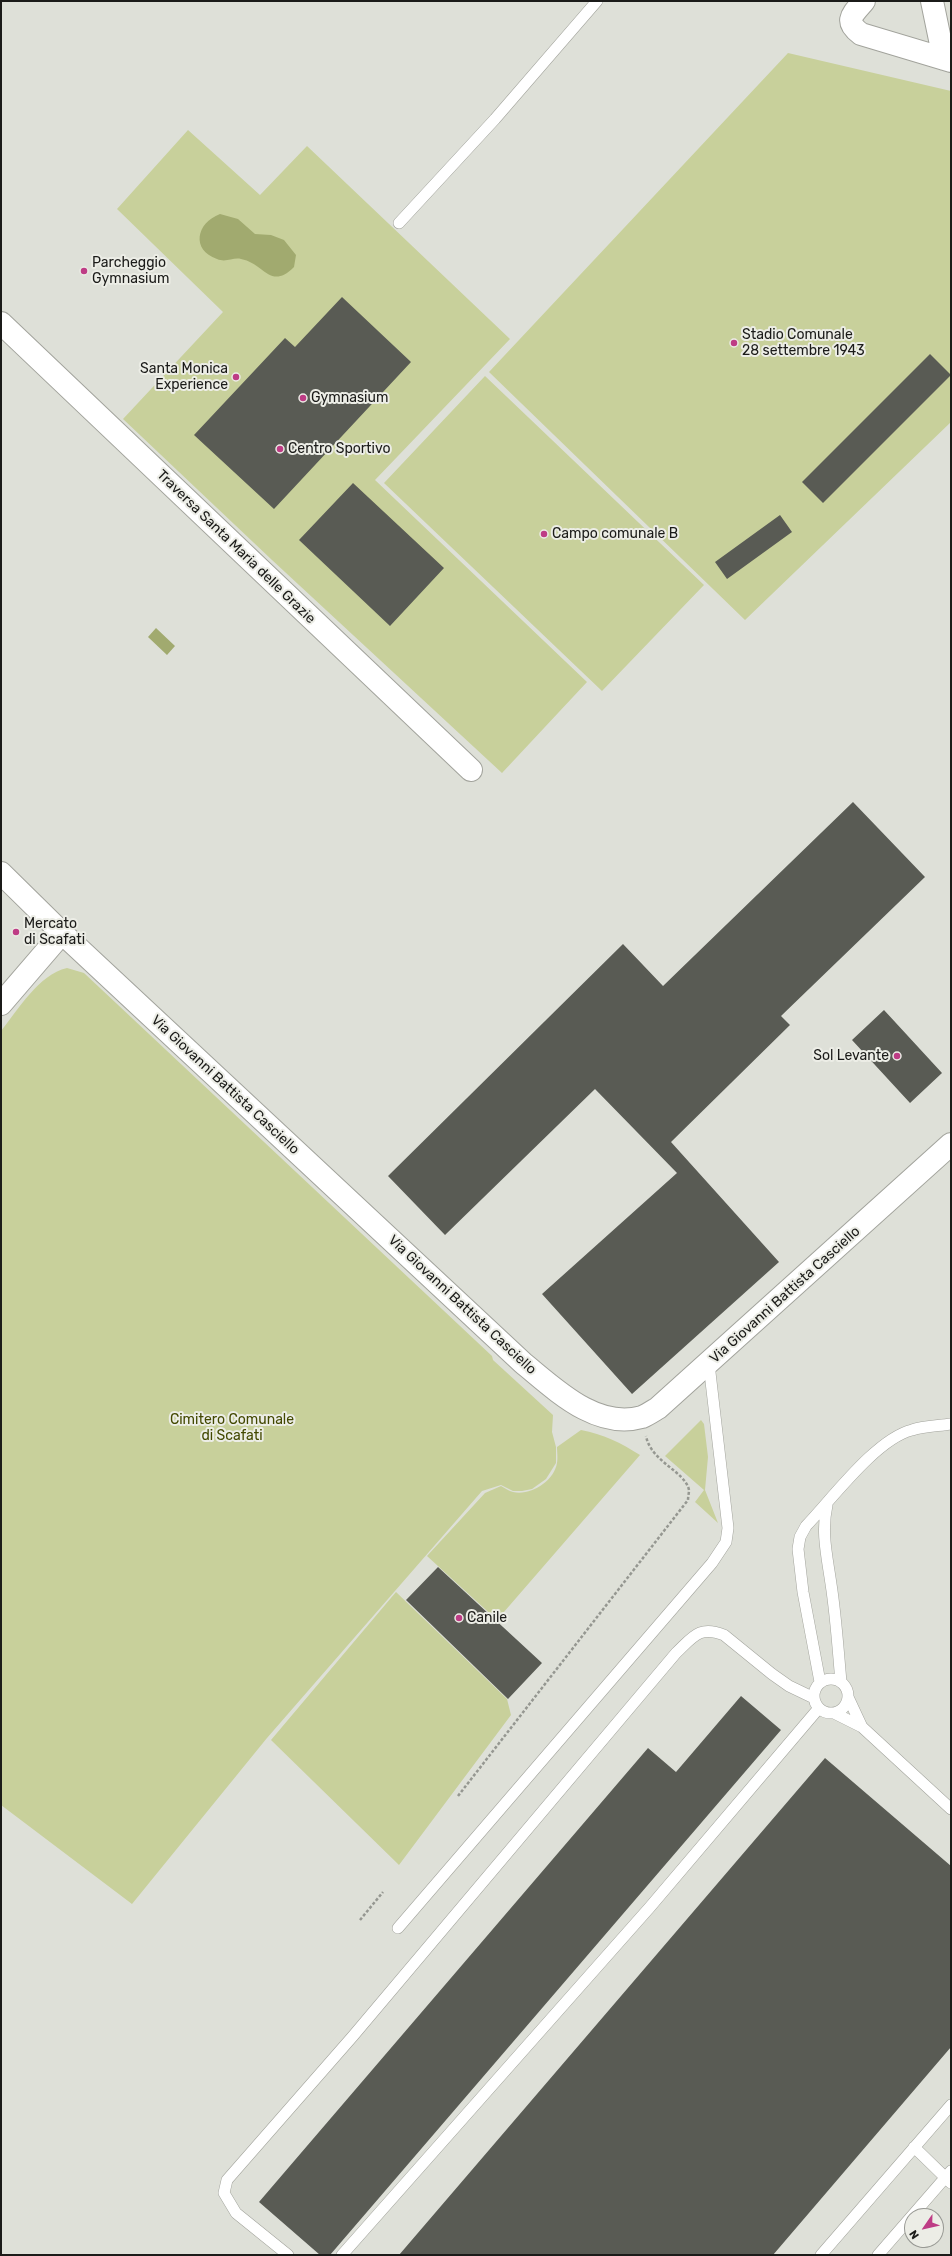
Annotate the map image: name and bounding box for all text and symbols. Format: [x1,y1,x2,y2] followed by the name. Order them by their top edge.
[92,255,169,288] place label: Parcheggio Gymnasium
[79,266,89,276] marker: Parcheggio Gymnasium
[742,327,865,360] place label: Stadio Comunale 28 settembre 1943
[729,338,739,348] marker: Stadio Comunale 28 settembre 1943
[140,361,228,394] place label: Santa Monica Experience
[231,372,241,382] marker: Santa Monica Experience
[311,390,388,406] place label: Gymnasium
[298,393,308,403] marker: Gymnasium
[288,441,390,457] place label: Centro Sportivo
[275,444,285,454] marker: Centro Sportivo
[153,467,319,627] street label: Traversa Santa Maria delle Grazie
[552,526,678,542] place label: Campo comunale B
[539,529,549,539] marker: Campo comunale B
[24,916,85,948] place label: Mercato di Scafati
[11,927,21,937] marker: Mercato di Scafati
[147,1012,303,1158] street label: Via Giovanni Battista Casciello
[813,1048,889,1064] place label: Sol Levante
[892,1051,902,1061] marker: Sol Levante
[706,1223,864,1367] street label: Via Giovanni Battista Casciello
[384,1232,540,1378] street label: Via Giovanni Battista Casciello
[170,1412,294,1444] park label: Cimitero Comunale di Scafati
[467,1610,507,1626] place label: Canile
[454,1613,464,1623] marker: Canile
[904,2208,944,2248] north arrow
[907,2228,922,2241] text: N

